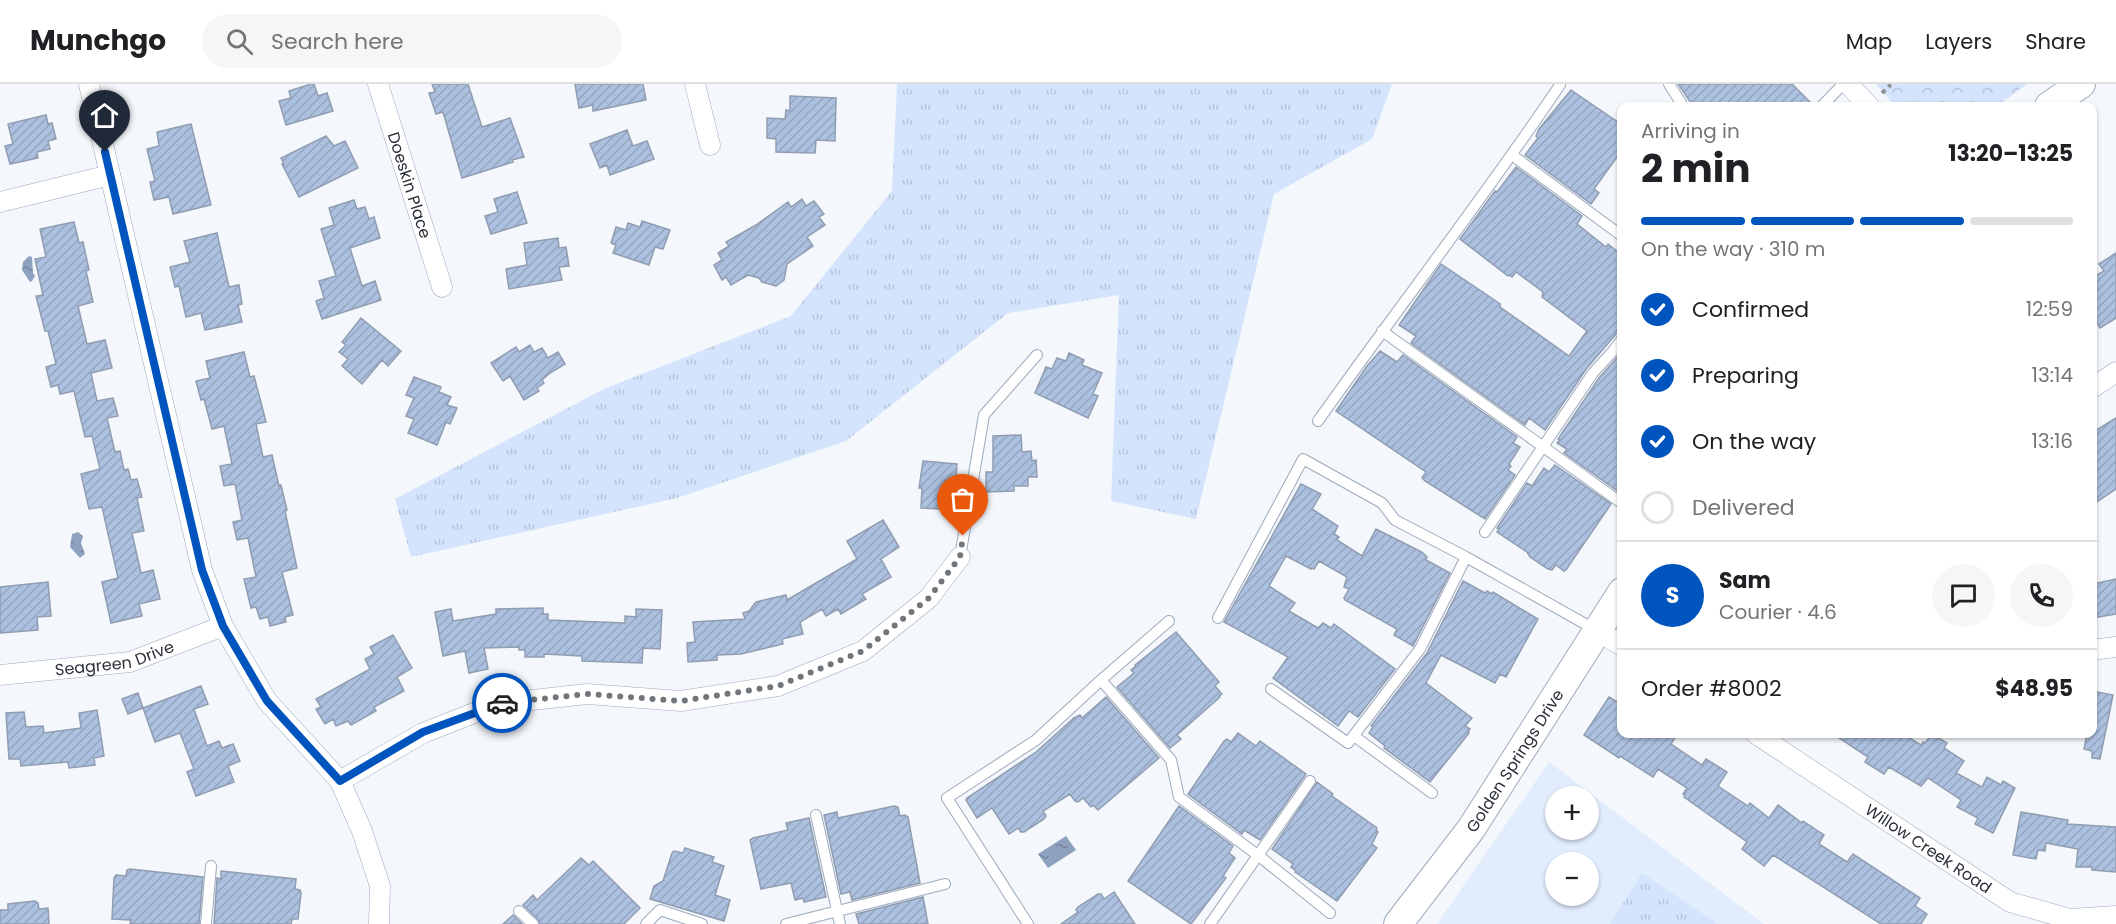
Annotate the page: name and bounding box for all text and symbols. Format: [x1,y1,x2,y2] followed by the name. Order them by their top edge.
[202,14,622,68] search box
[30,21,166,60] text: Munchgo
[223,25,256,58] icon: search
[271,26,404,57] text: Search here
[1846,27,1892,56] text: Map
[1925,27,1992,56] text: Layers
[2025,27,2086,56] text: Share
[79,90,130,152] pin
[88,99,121,132] icon: home
[1641,117,1740,145] text: Arriving in
[382,129,437,241] street label: Doeskin Place
[1948,138,2073,169] text: 13:20–13:25
[1641,141,1751,196] text: 2 min
[1641,235,1825,263] text: On the way · 310 m
[1641,293,1674,326] icon: check
[1692,294,1809,325] text: Confirmed
[2026,295,2073,323] text: 12:59
[1641,359,1674,392] icon: check
[1692,360,1799,391] text: Preparing
[2032,361,2073,389] text: 13:14
[1641,425,1674,458] icon: check
[1692,426,1816,457] text: On the way
[2031,427,2073,455] text: 13:16
[937,474,988,536] pin
[946,483,979,516] icon: bag
[1692,492,1795,523] text: Delivered
[1932,564,1995,627] button: chat
[2010,564,2073,627] button: phone
[1719,565,1771,596] text: Sam
[1666,580,1679,611] text: S
[1719,598,1837,626] text: Courier · 4.6
[54,635,177,681] street label: Seagreen Drive
[472,673,532,733] courier
[1641,673,1782,704] text: Order #8002
[1995,673,2073,704] text: $48.95
[1460,684,1569,837] street label: Golden Springs Drive
[486,687,519,720] icon: car
[1545,786,1599,906] map controls
[1545,786,1599,840] button: +
[1861,798,1996,898] street label: Willow Creek Road
[1545,852,1599,906] button: −

